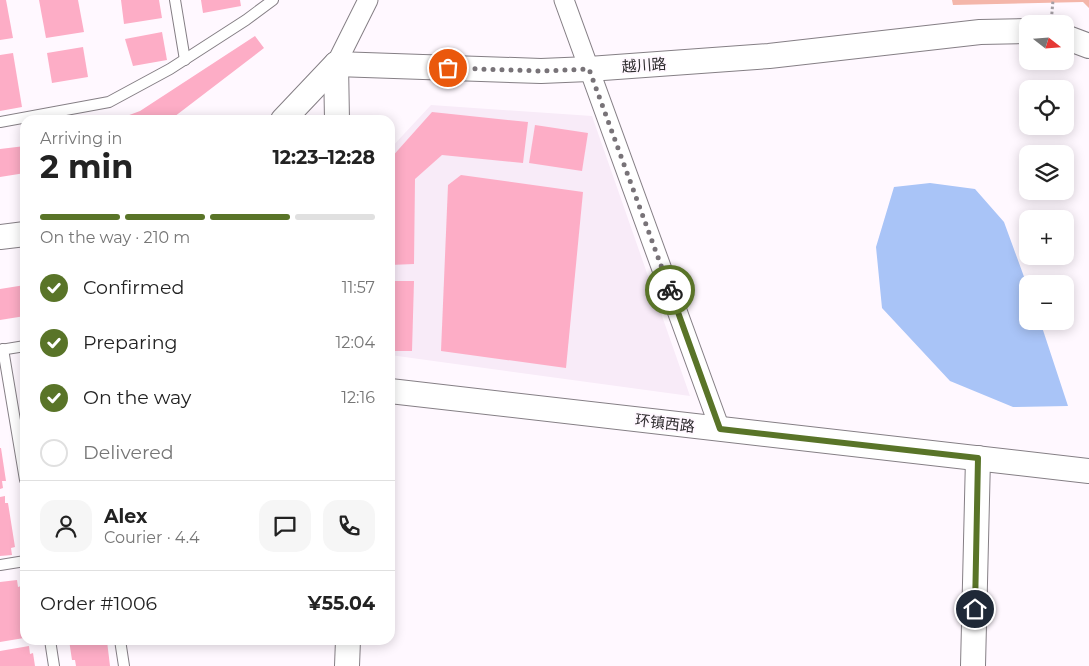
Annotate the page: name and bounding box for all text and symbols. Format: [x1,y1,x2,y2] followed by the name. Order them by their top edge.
[1019,15,1074,70] north arrow
[1019,15,1074,330] map controls
[427,47,469,89] pin
[434,54,462,82] icon: bag
[621,54,667,76] street label: 越川路
[1019,80,1074,135] button: locate
[40,129,122,148] text: Arriving in
[1019,145,1074,200] button: layers
[272,146,375,169] text: 12:23–12:28
[40,147,133,186] text: 2 min
[1019,210,1074,265] button: +
[40,228,190,247] text: On the way · 210 m
[645,265,695,315] courier
[40,274,68,302] icon: check
[1019,275,1074,330] button: −
[83,276,184,299] text: Confirmed
[656,276,684,304] icon: bike
[342,278,375,297] text: 11:57
[40,329,68,357] icon: check
[83,331,178,354] text: Preparing
[336,333,375,352] text: 12:04
[40,384,68,412] icon: check
[83,386,191,409] text: On the way
[341,388,375,407] text: 12:16
[634,410,696,436] street label: 环镇西路
[83,441,174,464] text: Delivered
[40,500,92,552] button: person
[259,500,311,552] button: chat
[323,500,375,552] button: phone
[104,505,147,528] text: Alex
[104,528,200,547] text: Courier · 4.4
[954,588,996,630] pin
[40,592,157,615] text: Order #1006
[308,592,375,615] text: ¥55.04
[961,595,989,623] icon: home

